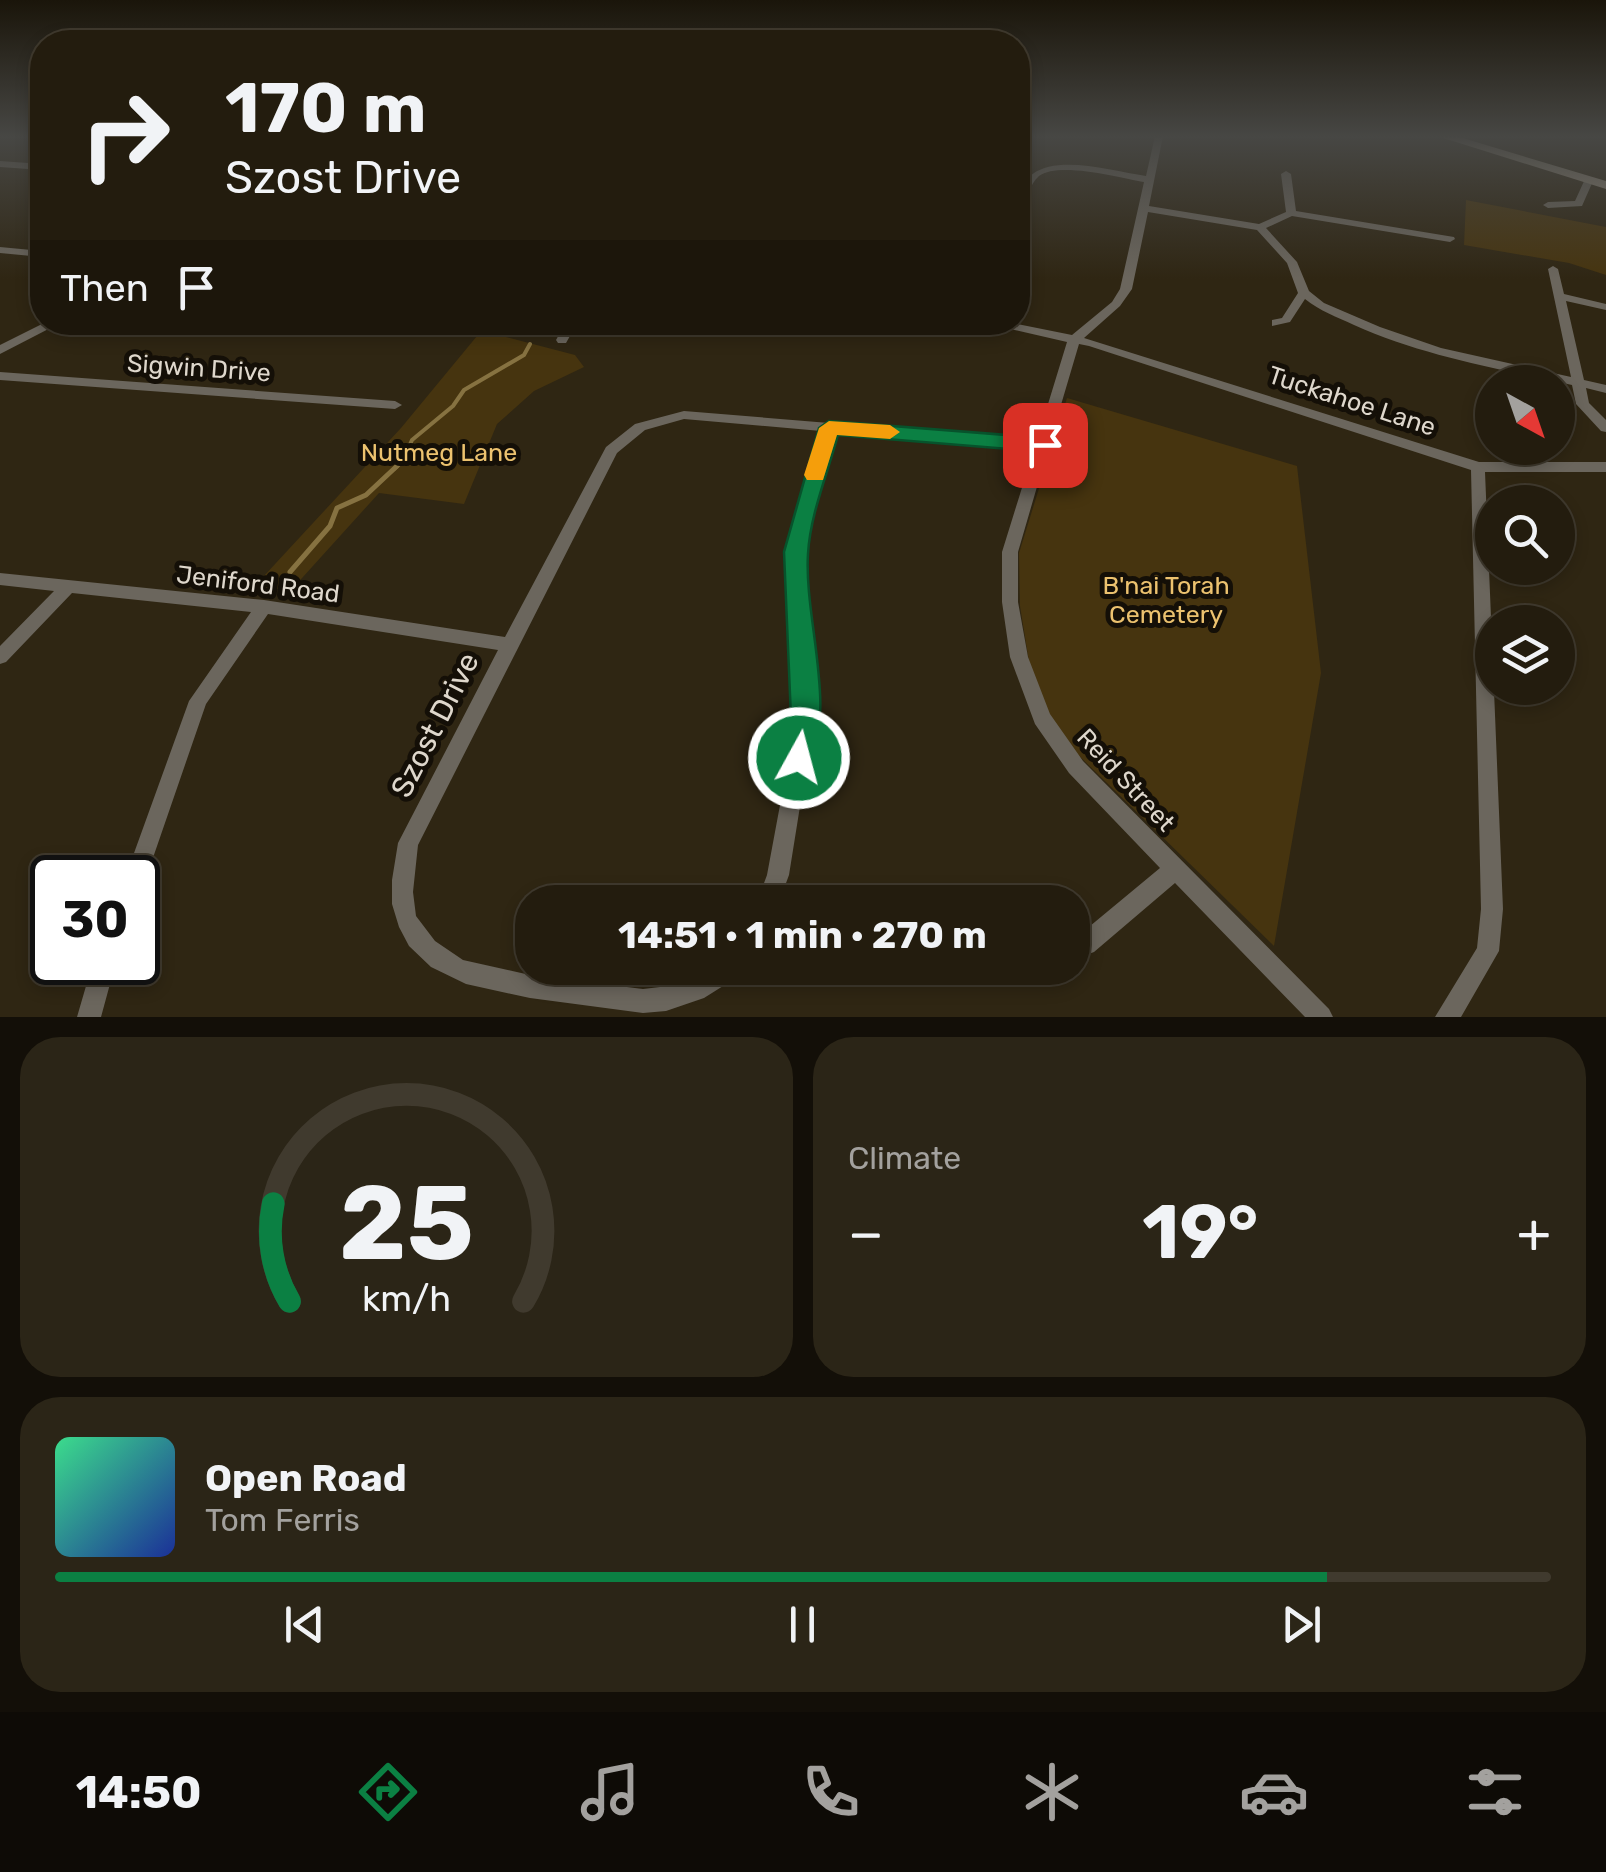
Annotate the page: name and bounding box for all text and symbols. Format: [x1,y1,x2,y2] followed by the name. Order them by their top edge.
[225,67,427,150] text: 170 m
[60,70,190,200] icon: right
[225,151,461,204] text: Szost Drive
[169,260,224,315] icon: arrive
[60,265,149,311] text: Then
[126,349,272,387] street label: Sigwin Drive
[1265,360,1439,442] street label: Tuckahoe Lane
[1475,365,1575,465] north arrow
[1475,365,1575,705] map controls
[1003,403,1088,488] pin
[1018,418,1073,473] icon: arrive
[361,438,517,467] park label: Nutmeg Lane
[1475,485,1575,585] button: search
[175,560,341,608] street label: Jeniford Road
[1102,571,1230,629] park label: B'nai Torah Cemetery
[1475,605,1575,705] button: layers
[383,647,487,803] street label: Szost Drive
[747,706,851,810] position arrow
[1071,723,1181,837] street label: Reid Street
[30,855,160,985] speed limit sign: 30
[618,912,987,958] text: 14:51 · 1 min · 270 m
[848,1139,961,1177] text: Climate
[339,1162,474,1285] text: 25
[1142,1188,1258,1277] text: 19°
[848,1201,884,1266] text: −
[1517,1201,1551,1266] text: +
[362,1278,451,1320] text: km/h
[205,1455,407,1501] text: Open Road
[205,1501,360,1539] text: Tom Ferris
[277,1597,332,1652] icon: previous
[775,1597,830,1652] icon: pause
[1274,1597,1329,1652] icon: next
[353,1757,423,1827] icon: directions
[575,1757,645,1827] icon: music
[796,1757,866,1827] icon: phone
[1017,1757,1087,1827] icon: climate
[1239,1757,1309,1827] icon: car
[1460,1757,1530,1827] icon: filters
[76,1766,202,1819] text: 14:50

